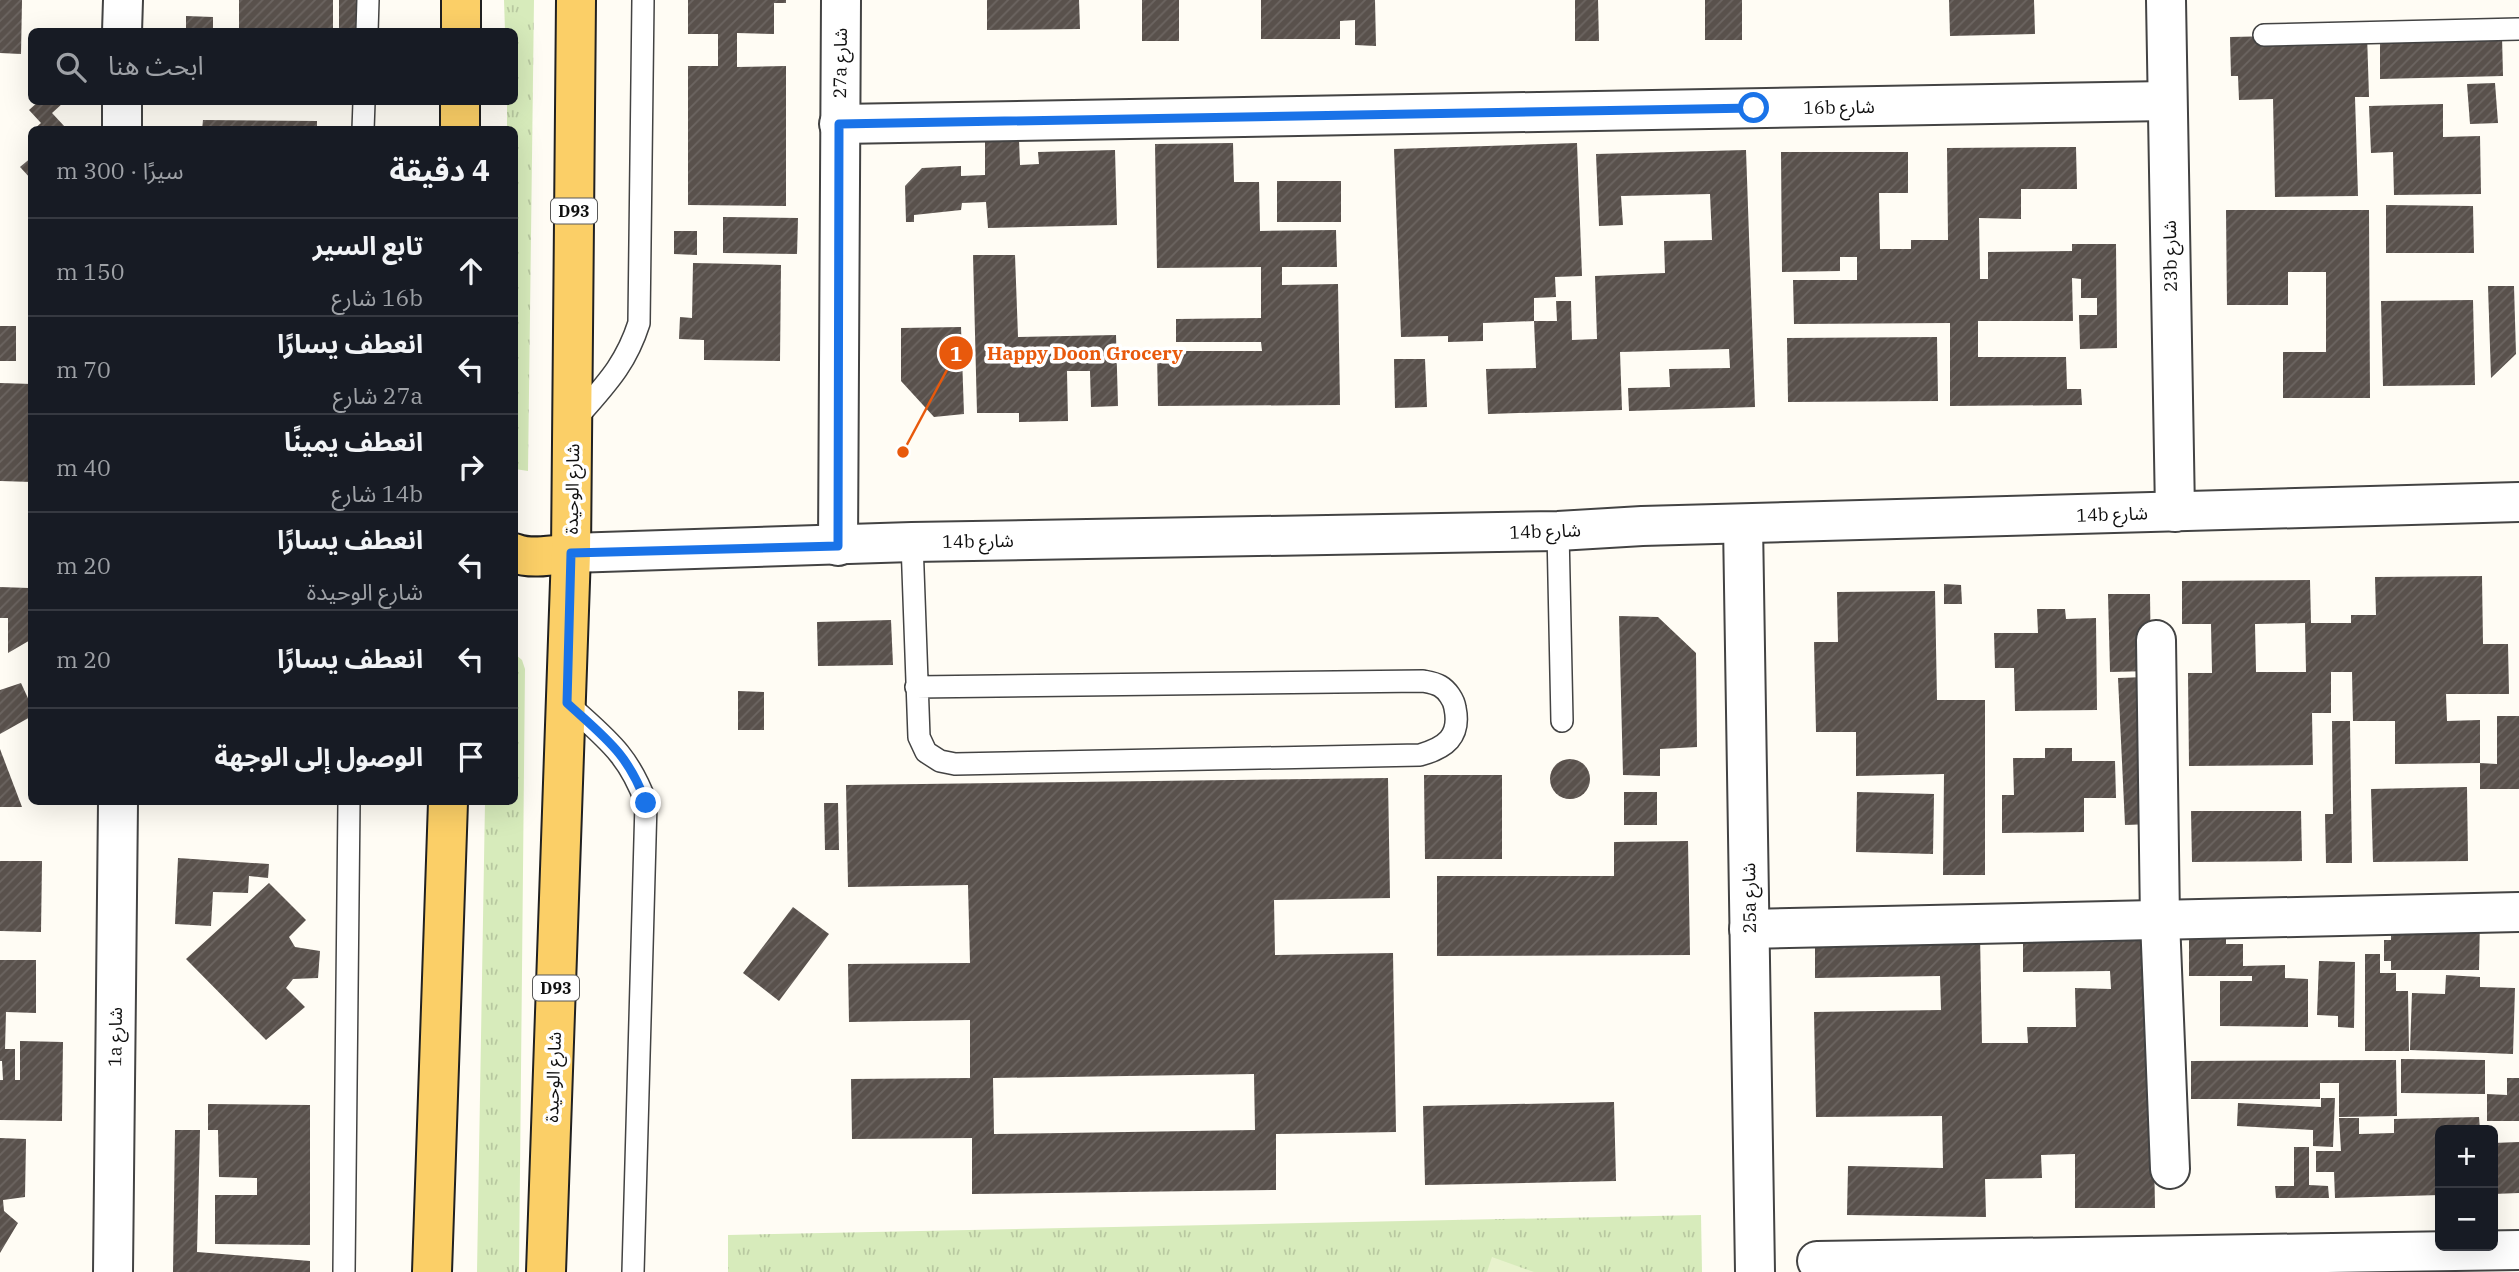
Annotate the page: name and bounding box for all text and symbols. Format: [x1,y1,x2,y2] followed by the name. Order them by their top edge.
[828,27,855,99] street label: 27a شارع
[28,28,518,105] search box
[52,48,90,86] icon: search
[108,48,204,82] text: ابحث هنا
[1738,92,1769,123] route start
[1803,95,1875,122] street label: 16b شارع
[390,150,490,189] text: 4 دقيقة
[56,155,183,185] text: سيرًا · 300 m
[551,198,597,224] road number: D93
[2158,220,2185,292] street label: 23b شارع
[313,228,423,262] text: تابع السير
[452,252,490,290] icon: ahead
[56,256,125,286] text: 150 m
[331,282,423,312] text: 16b شارع
[277,326,423,360] text: انعطف يسارًا
[938,333,1197,373] callout: Happy Doon Grocery
[950,339,962,367] text: 1
[987,341,1183,365] text: Happy Doon Grocery
[452,350,490,388] icon: left
[56,354,111,384] text: 70 m
[333,380,423,410] text: 27a شارع
[284,424,423,458] text: انعطف يمينًا
[560,443,587,535] street label: شارع الوحيدة
[452,448,490,486] icon: right
[56,452,111,482] text: 40 m
[331,478,423,508] text: 14b شارع
[2076,501,2148,530] street label: 14b شارع
[1509,518,1581,547] street label: 14b شارع
[277,522,423,556] text: انعطف يسارًا
[942,529,1014,556] street label: 14b شارع
[452,546,490,584] icon: left
[56,550,111,580] text: 20 m
[307,576,423,606] text: شارع الوحيدة
[452,640,490,678] icon: left
[277,641,423,675] text: انعطف يسارًا
[56,644,111,674] text: 20 m
[452,738,490,776] icon: arrive
[215,739,423,773] text: الوصول إلى الوجهة
[630,787,661,818] route end
[1737,862,1764,934] street label: 25a شارع
[533,976,579,1000] road number: D93
[103,1007,130,1067] street label: 1a شارع
[540,1031,569,1123] street label: شارع الوحيدة
[2435,1125,2498,1251] map controls
[2435,1125,2498,1188] button: +
[2435,1188,2498,1251] button: −

